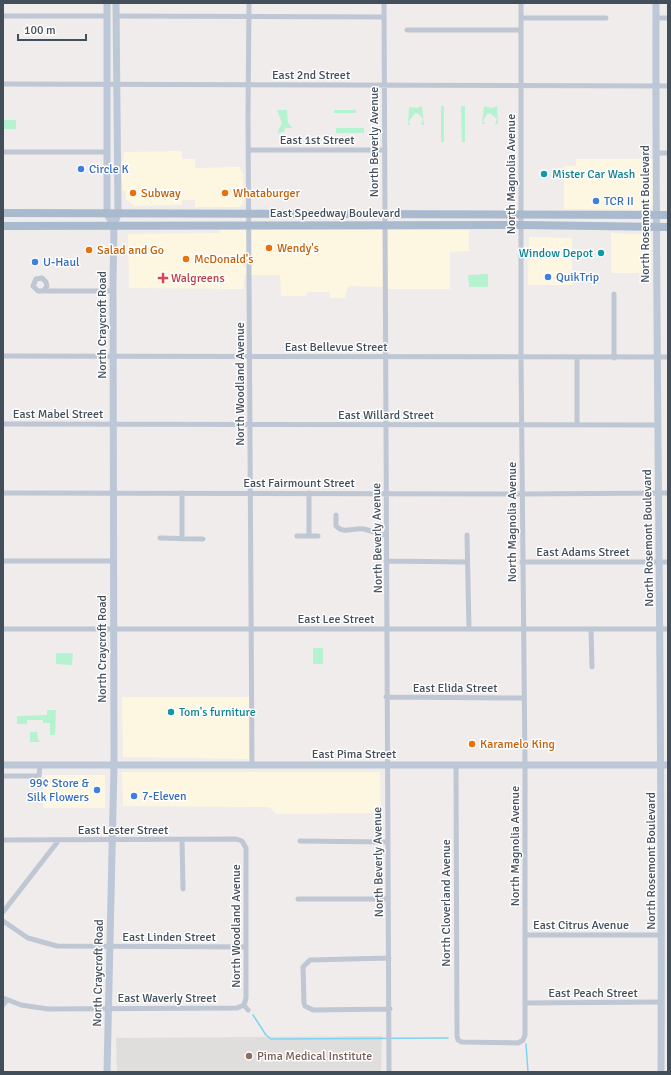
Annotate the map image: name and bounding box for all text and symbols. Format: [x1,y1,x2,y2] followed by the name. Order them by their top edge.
[18,16,86,42] scale bar
[24,23,56,38] text: 100 m
[272,68,350,83] street label: East 2nd Street
[367,87,382,197] street label: North Beverly Avenue
[504,114,519,234] street label: North Magnolia Avenue
[280,133,354,148] street label: East 1st Street
[638,145,653,283] street label: North Rosemont Boulevard
[89,162,129,177] place label: Circle K
[76,164,86,174] marker: Circle K
[552,167,635,182] place label: Mister Car Wash
[539,169,549,179] marker: Mister Car Wash
[141,186,181,201] place label: Subway
[233,186,301,201] place label: Whataburger
[128,188,138,198] marker: Subway
[220,188,230,198] marker: Whataburger
[604,194,634,209] place label: TCR II
[591,196,601,206] marker: TCR II
[270,206,400,221] street label: East Speedway Boulevard
[277,241,319,256] place label: Wendy's
[97,243,164,258] place label: Salad and Go
[264,243,274,253] marker: Wendy's
[84,245,94,255] marker: Salad and Go
[519,246,593,261] place label: Window Depot
[596,248,606,258] marker: Window Depot
[194,252,254,267] place label: McDonald's
[181,254,191,264] marker: McDonald's
[43,255,80,270] place label: U-Haul
[30,257,40,267] marker: U-Haul
[556,270,599,285] place label: QuikTrip
[95,271,110,379] street label: North Craycroft Road
[171,271,225,286] place label: Walgreens
[543,272,553,282] marker: QuikTrip
[158,273,168,283] marker: Walgreens
[233,322,248,446] street label: North Woodland Avenue
[285,340,387,355] street label: East Bellevue Street
[13,407,103,422] street label: East Mabel Street
[338,408,434,423] street label: East Willard Street
[505,462,520,582] street label: North Magnolia Avenue
[640,469,657,607] street label: North Rosemont Boulevard
[243,476,355,491] street label: East Fairmount Street
[369,483,386,593] street label: North Beverly Avenue
[536,545,630,560] street label: East Adams Street
[95,595,110,703] street label: North Craycroft Road
[298,612,374,627] street label: East Lee Street
[413,681,497,696] street label: East Elida Street
[179,705,256,720] place label: Tom's furniture
[166,707,176,717] marker: Tom's furniture
[480,737,555,752] place label: Karamelo King
[467,739,477,749] marker: Karamelo King
[312,747,396,762] street label: East Pima Street
[27,776,90,805] place label: 99¢ Store & Silk Flowers
[92,785,102,795] marker: 99¢ Store & Silk Flowers
[508,786,523,906] street label: North Magnolia Avenue
[142,789,187,804] place label: 7-Eleven
[129,791,139,801] marker: 7-Eleven
[644,792,659,930] street label: North Rosemont Boulevard
[370,807,387,917] street label: North Beverly Avenue
[78,823,168,838] street label: East Lester Street
[439,839,454,967] street label: North Cloverland Avenue
[229,864,244,988] street label: North Woodland Avenue
[533,918,629,933] street label: East Citrus Avenue
[90,919,107,1027] street label: North Craycroft Road
[122,930,216,945] street label: East Linden Street
[548,986,638,1001] street label: East Peach Street
[117,991,217,1006] street label: East Waverly Street
[257,1049,372,1064] place label: Pima Medical Institute
[244,1051,254,1061] marker: Pima Medical Institute

